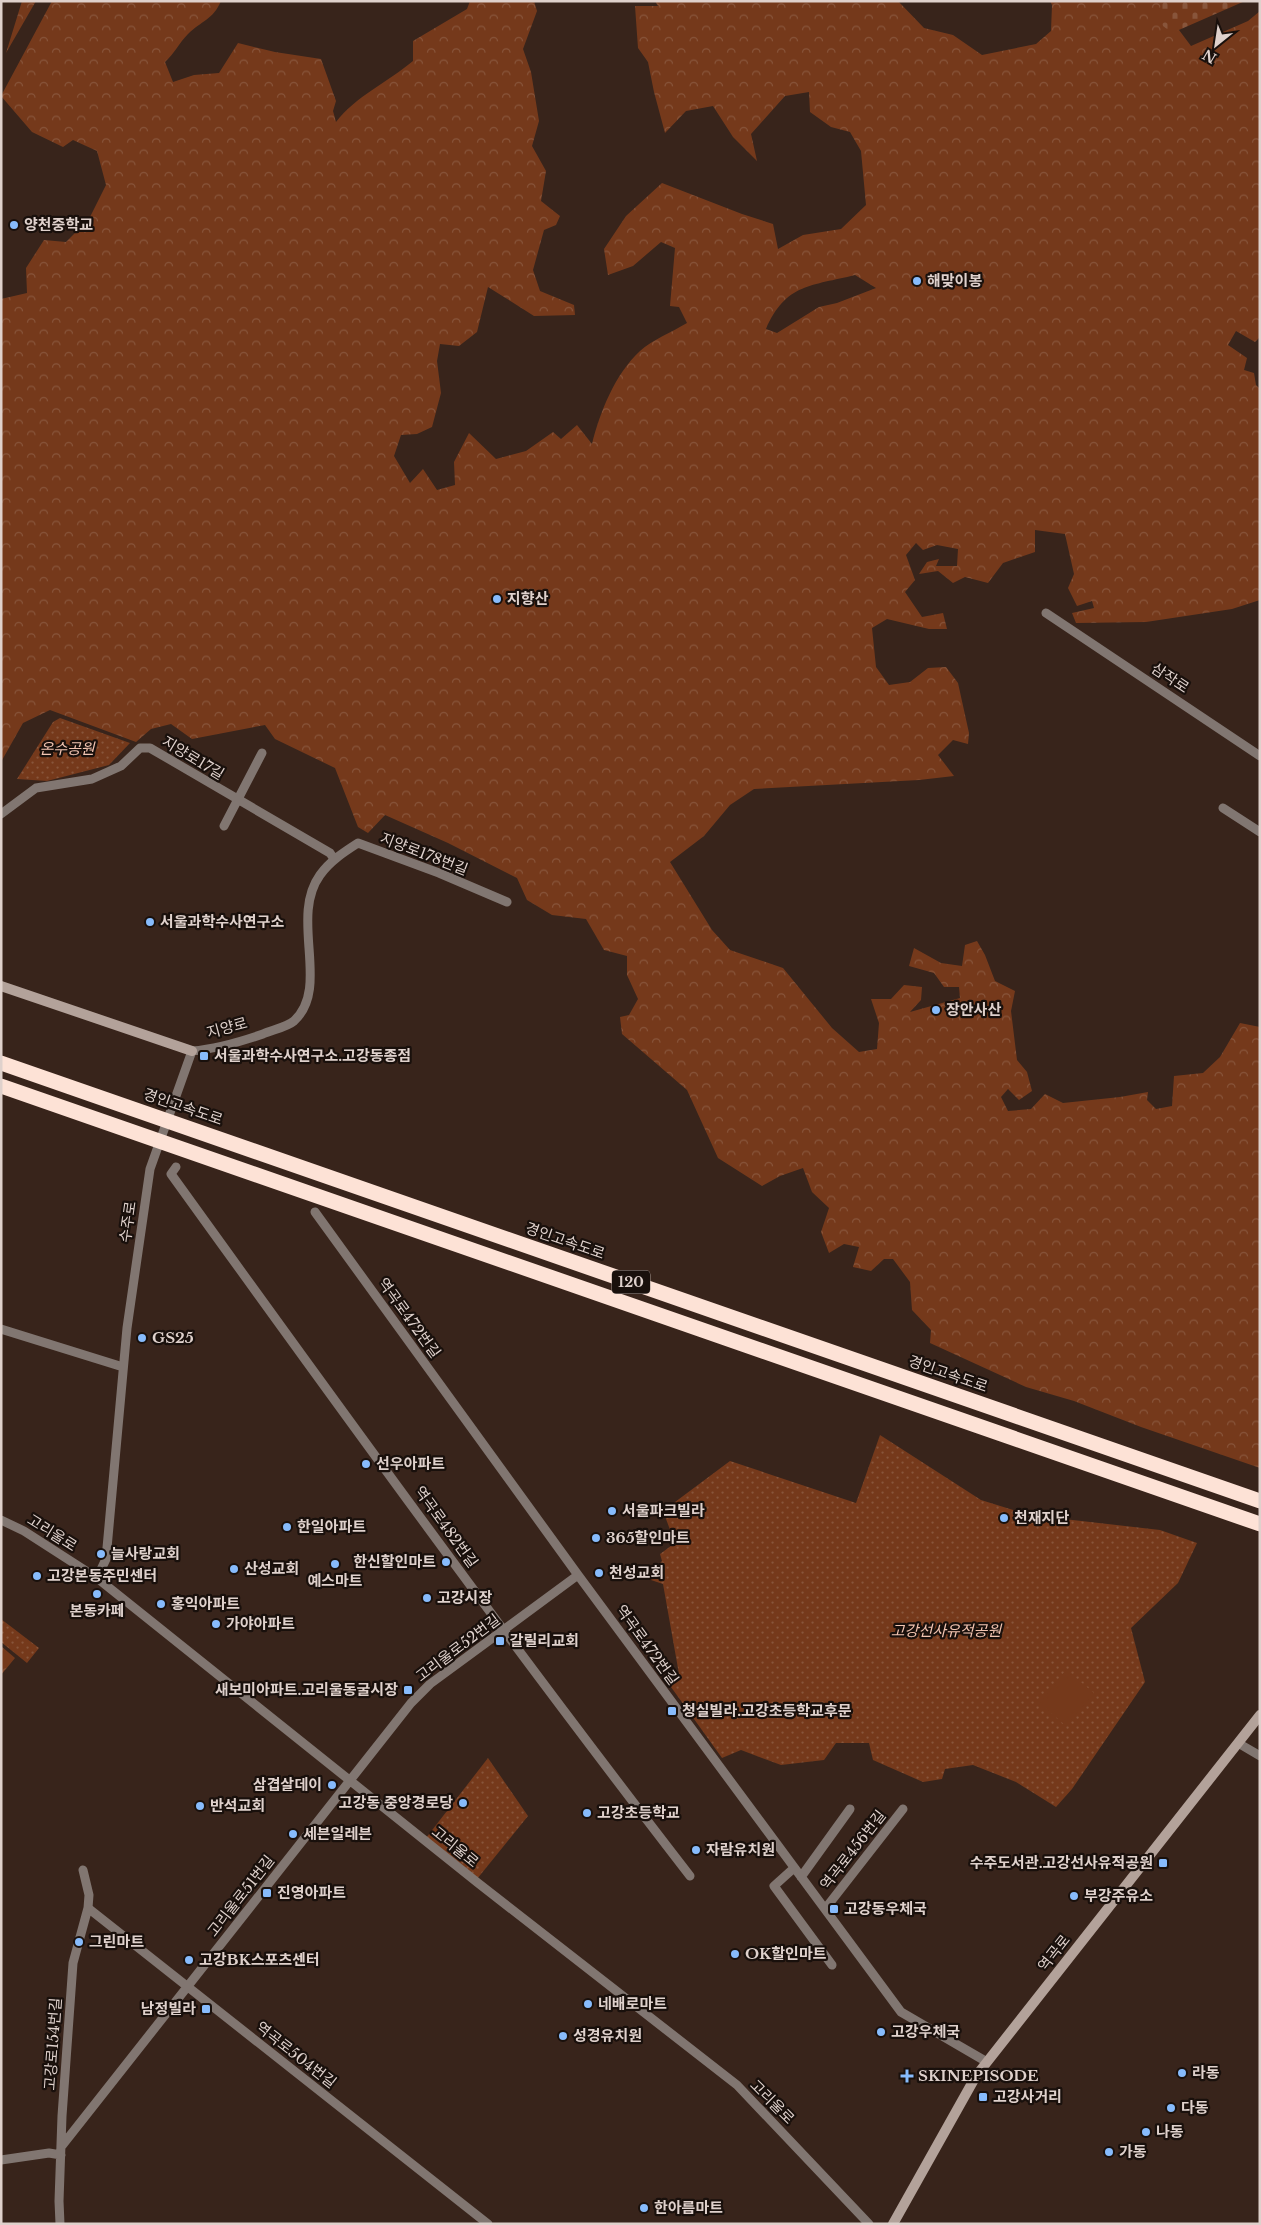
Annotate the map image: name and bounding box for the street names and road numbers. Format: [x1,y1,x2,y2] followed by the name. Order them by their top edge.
[1148,658,1193,697] street label: 삼작로
[159,732,228,784] street label: 지양로17길
[378,828,471,879] street label: 지양로178번길
[204,1013,249,1042] street label: 지양로
[141,1084,225,1129] street label: 경인고속도로
[115,1200,140,1244] street label: 수주로
[523,1218,607,1263] street label: 경인고속도로
[612,1270,650,1294] road number: 120
[374,1274,445,1362] street label: 역곡로472번길
[906,1351,990,1396] street label: 경인고속도로
[410,1482,482,1571] street label: 역곡로482번길
[24,1510,81,1555] street label: 고리울로
[612,1601,683,1689] street label: 역곡로472번길
[412,1610,504,1685] street label: 고리울로52번길
[816,1806,890,1893] street label: 역곡로456번길
[428,1822,483,1871] street label: 고리울로
[203,1851,278,1940] street label: 고리울로51번길
[1033,1931,1074,1975] street label: 역곡로
[40,1997,65,2091] street label: 고강로154번길
[252,2017,340,2092] street label: 역곡로504번길
[746,2075,799,2128] street label: 고리울로

